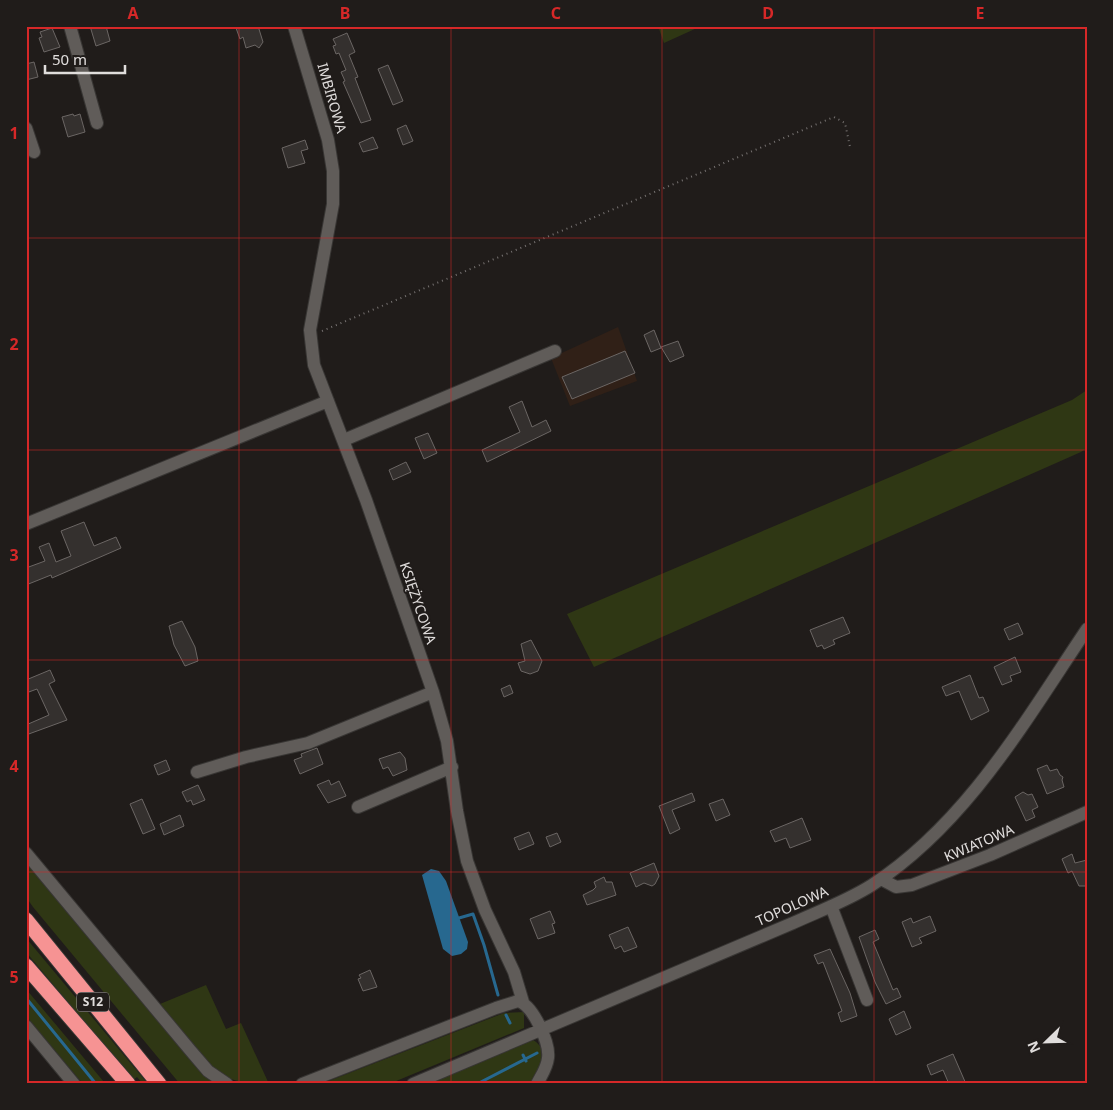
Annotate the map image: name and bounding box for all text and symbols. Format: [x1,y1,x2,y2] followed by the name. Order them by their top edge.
[127,2,139,24] text: A
[340,2,350,24] text: B
[551,2,561,24] text: C
[762,2,774,24] text: D
[976,2,985,24] text: E
[45,42,125,74] scale bar
[52,49,87,69] text: 50 m
[313,61,352,135] street label: IMBIROWA
[9,122,19,144] text: 1
[9,333,19,355] text: 2
[9,544,19,566] text: 3
[396,559,441,646] street label: KSIĘŻYCOWA
[9,755,19,777] text: 4
[941,819,1017,866] street label: KWIATOWA
[753,881,831,930] street label: TOPOLOWA
[9,966,19,988] text: 5
[77,992,109,1012] road number: S12
[1020,1018,1070,1068] north arrow
[1023,1038,1045,1056] text: N

